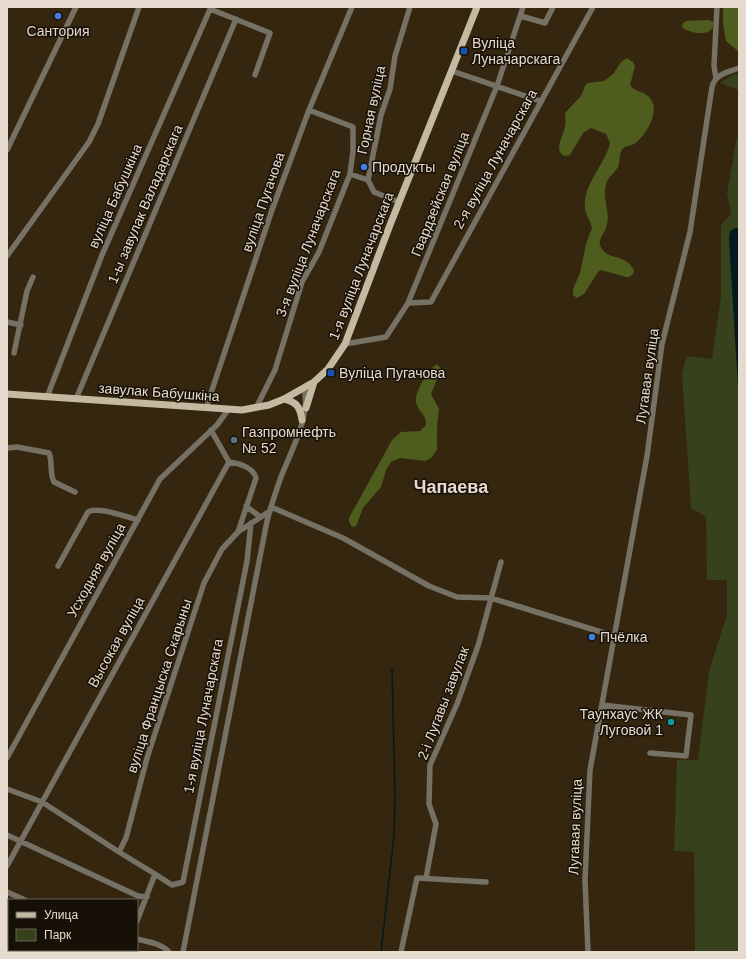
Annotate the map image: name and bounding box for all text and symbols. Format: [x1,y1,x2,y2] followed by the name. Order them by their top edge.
[53,11,63,21] marker: Сантория
[26,23,90,39] place label: Сантория
[472,35,560,67] place label: Вуліца Луначарскага
[459,46,469,56] marker: Вуліца Луначарскага
[354,64,388,156] street label: Горная вуліца
[450,86,540,232] street label: 2-я вуліца Луначарскага
[104,122,186,286] street label: 1-ы завулак Валадарскага
[408,129,472,259] street label: Гвардзейская вуліца
[85,141,145,251] street label: вуліца Бабушкіна
[238,150,288,254] street label: вуліца Пугачова
[372,159,435,175] place label: Продукты
[359,162,369,172] marker: Продукты
[272,167,344,319] street label: 3-я вуліца Луначарскага
[325,190,397,342] street label: 1-я вуліца Луначарскага
[632,327,662,425] street label: Лугавая вуліца
[339,365,446,381] place label: Вуліца Пугачова
[326,368,336,378] marker: Вуліца Пугачова
[98,380,220,404] street label: завулак Бабушкіна
[242,424,336,456] place label: Газпромнефть № 52
[229,435,239,445] marker: Газпромнефть № 52
[414,477,489,497] district label: Чапаева
[64,520,129,620] street label: Усходняя вуліца
[85,594,148,690] street label: Высокая вуліца
[123,597,195,775] street label: вуліца Францыска Скарыны
[600,629,648,645] place label: Пчёлка
[587,632,597,642] marker: Пчёлка
[180,637,226,795] street label: 1-я вуліца Луначарскага
[414,643,472,762] street label: 2-і Лугавы завулак
[579,706,664,738] place label: Таунхаус ЖК Луговой 1
[666,717,676,727] marker: Таунхаус ЖК Луговой 1
[565,778,585,875] street label: Лугавая вуліца
[8,899,138,951] legend
[44,908,78,922] text: Улица
[44,928,72,942] text: Парк

